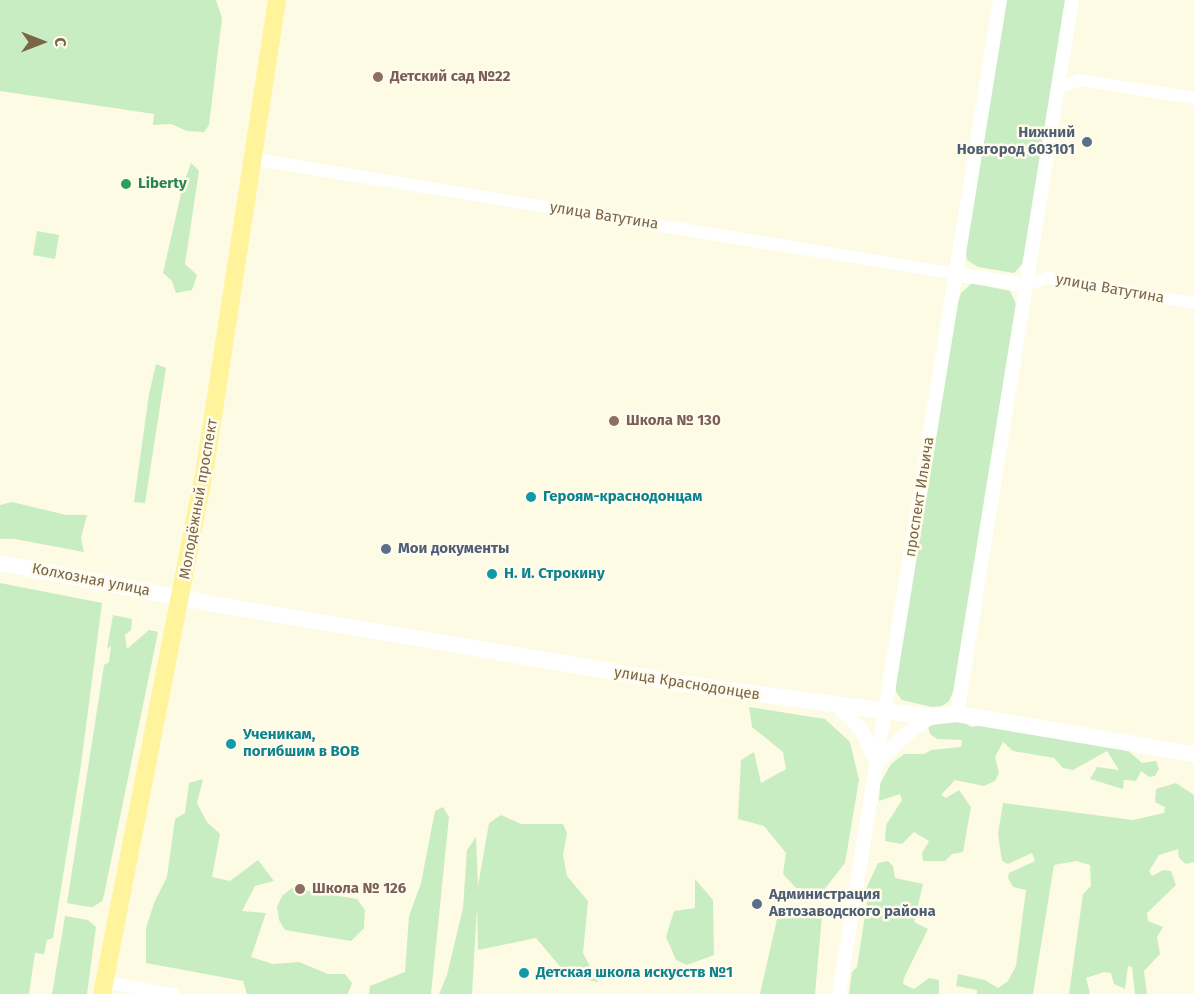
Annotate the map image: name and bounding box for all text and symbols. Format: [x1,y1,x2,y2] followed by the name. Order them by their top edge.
[12,12,72,72] north arrow
[51,37,70,47] text: С
[390,68,510,86] place label: Детский сад №22
[371,70,385,84] marker: Детский сад №22
[957,124,1075,159] place label: Нижний Новгород 603101
[1080,135,1094,149] marker: Нижний Новгород 603101
[138,175,187,193] place label: Liberty
[119,177,133,191] marker: Liberty
[548,199,660,233] street label: улица Ватутина
[1054,271,1166,307] street label: улица Ватутина
[626,412,721,430] place label: Школа № 130
[607,414,621,428] marker: Школа № 130
[176,417,222,581] street label: Молодёжный проспект
[902,436,938,558] street label: проспект Ильича
[543,488,702,506] place label: Героям-краснодонцам
[524,490,538,504] marker: Героям-краснодонцам
[398,540,510,558] place label: Мои документы
[379,542,393,556] marker: Мои документы
[30,560,152,600] street label: Колхозная улица
[504,565,605,583] place label: Н. И. Строкину
[485,567,499,581] marker: Н. И. Строкину
[613,664,761,704] street label: улица Краснодонцев
[243,726,359,761] place label: Ученикам, погибшим в ВОВ
[224,737,238,751] marker: Ученикам, погибшим в ВОВ
[312,880,406,898] place label: Школа № 126
[293,882,307,896] marker: Школа № 126
[769,886,936,921] place label: Администрация Автозаводского района
[750,897,764,911] marker: Администрация Автозаводского района
[536,964,733,982] place label: Детская школа искусств №1
[517,966,531,980] marker: Детская школа искусств №1

